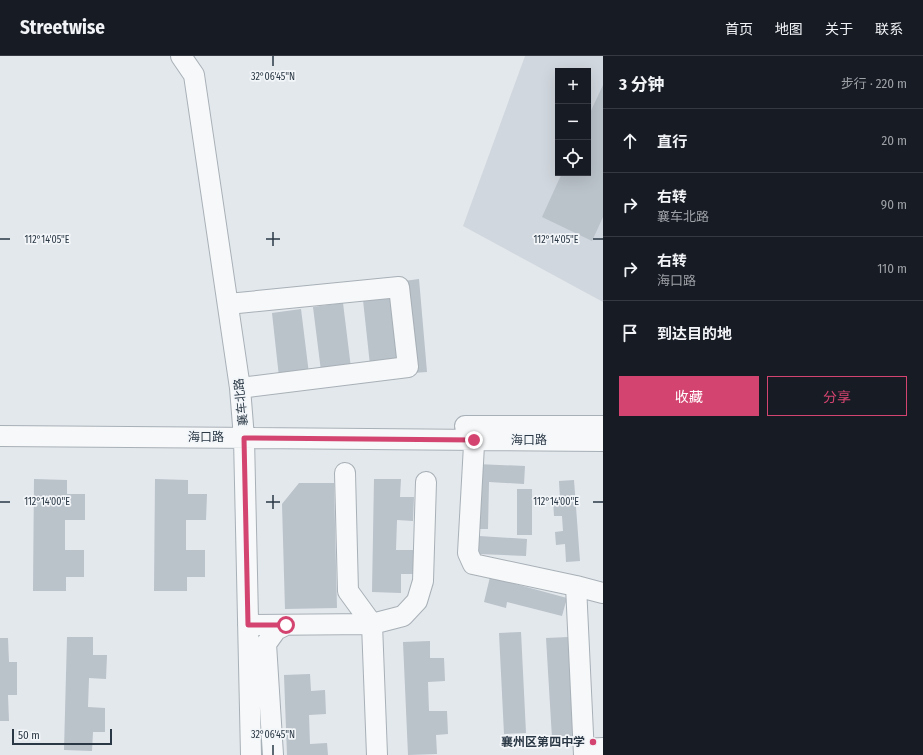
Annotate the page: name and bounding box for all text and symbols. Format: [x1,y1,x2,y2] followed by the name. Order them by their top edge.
[20,16,105,39] text: Streetwise
[725,21,753,38] text: 首页
[775,21,803,38] text: 地图
[825,21,853,38] text: 关于
[875,21,903,38] text: 联系
[555,68,591,176] map controls
[555,68,591,104] button: +
[251,71,295,83] text: 32°06'45"N
[619,74,665,95] text: 3 分钟
[841,76,907,91] text: 步行 · 220 m
[555,104,591,140] button: −
[619,130,641,152] icon: ahead
[657,133,687,151] text: 直行
[881,133,907,148] text: 20 m
[555,140,591,176] button: locate
[657,188,687,206] text: 右转
[619,194,641,216] icon: right
[881,197,907,212] text: 90 m
[657,209,709,224] text: 襄车北路
[25,234,70,246] text: 112°14'05"E
[534,234,579,246] text: 112°14'05"E
[657,252,687,270] text: 右转
[619,258,641,280] icon: right
[877,261,907,276] text: 110 m
[657,273,696,288] text: 海口路
[619,322,641,344] icon: arrive
[657,325,732,343] text: 到达目的地
[619,376,759,416] button: 收藏
[767,376,907,416] button: 分享
[232,377,250,427] street label: 襄车北路
[188,430,224,444] street label: 海口路
[465,431,483,449] route end
[511,433,547,447] street label: 海口路
[24,496,70,508] text: 112°14'00"E
[533,496,579,508] text: 112°14'00"E
[277,616,295,634] route start
[12,727,112,746] scale bar
[18,729,40,742] text: 50 m
[251,729,295,741] text: 32°06'45"N
[501,735,585,749] place label: 襄州区第四中学
[588,737,598,747] marker: 襄州区第四中学

